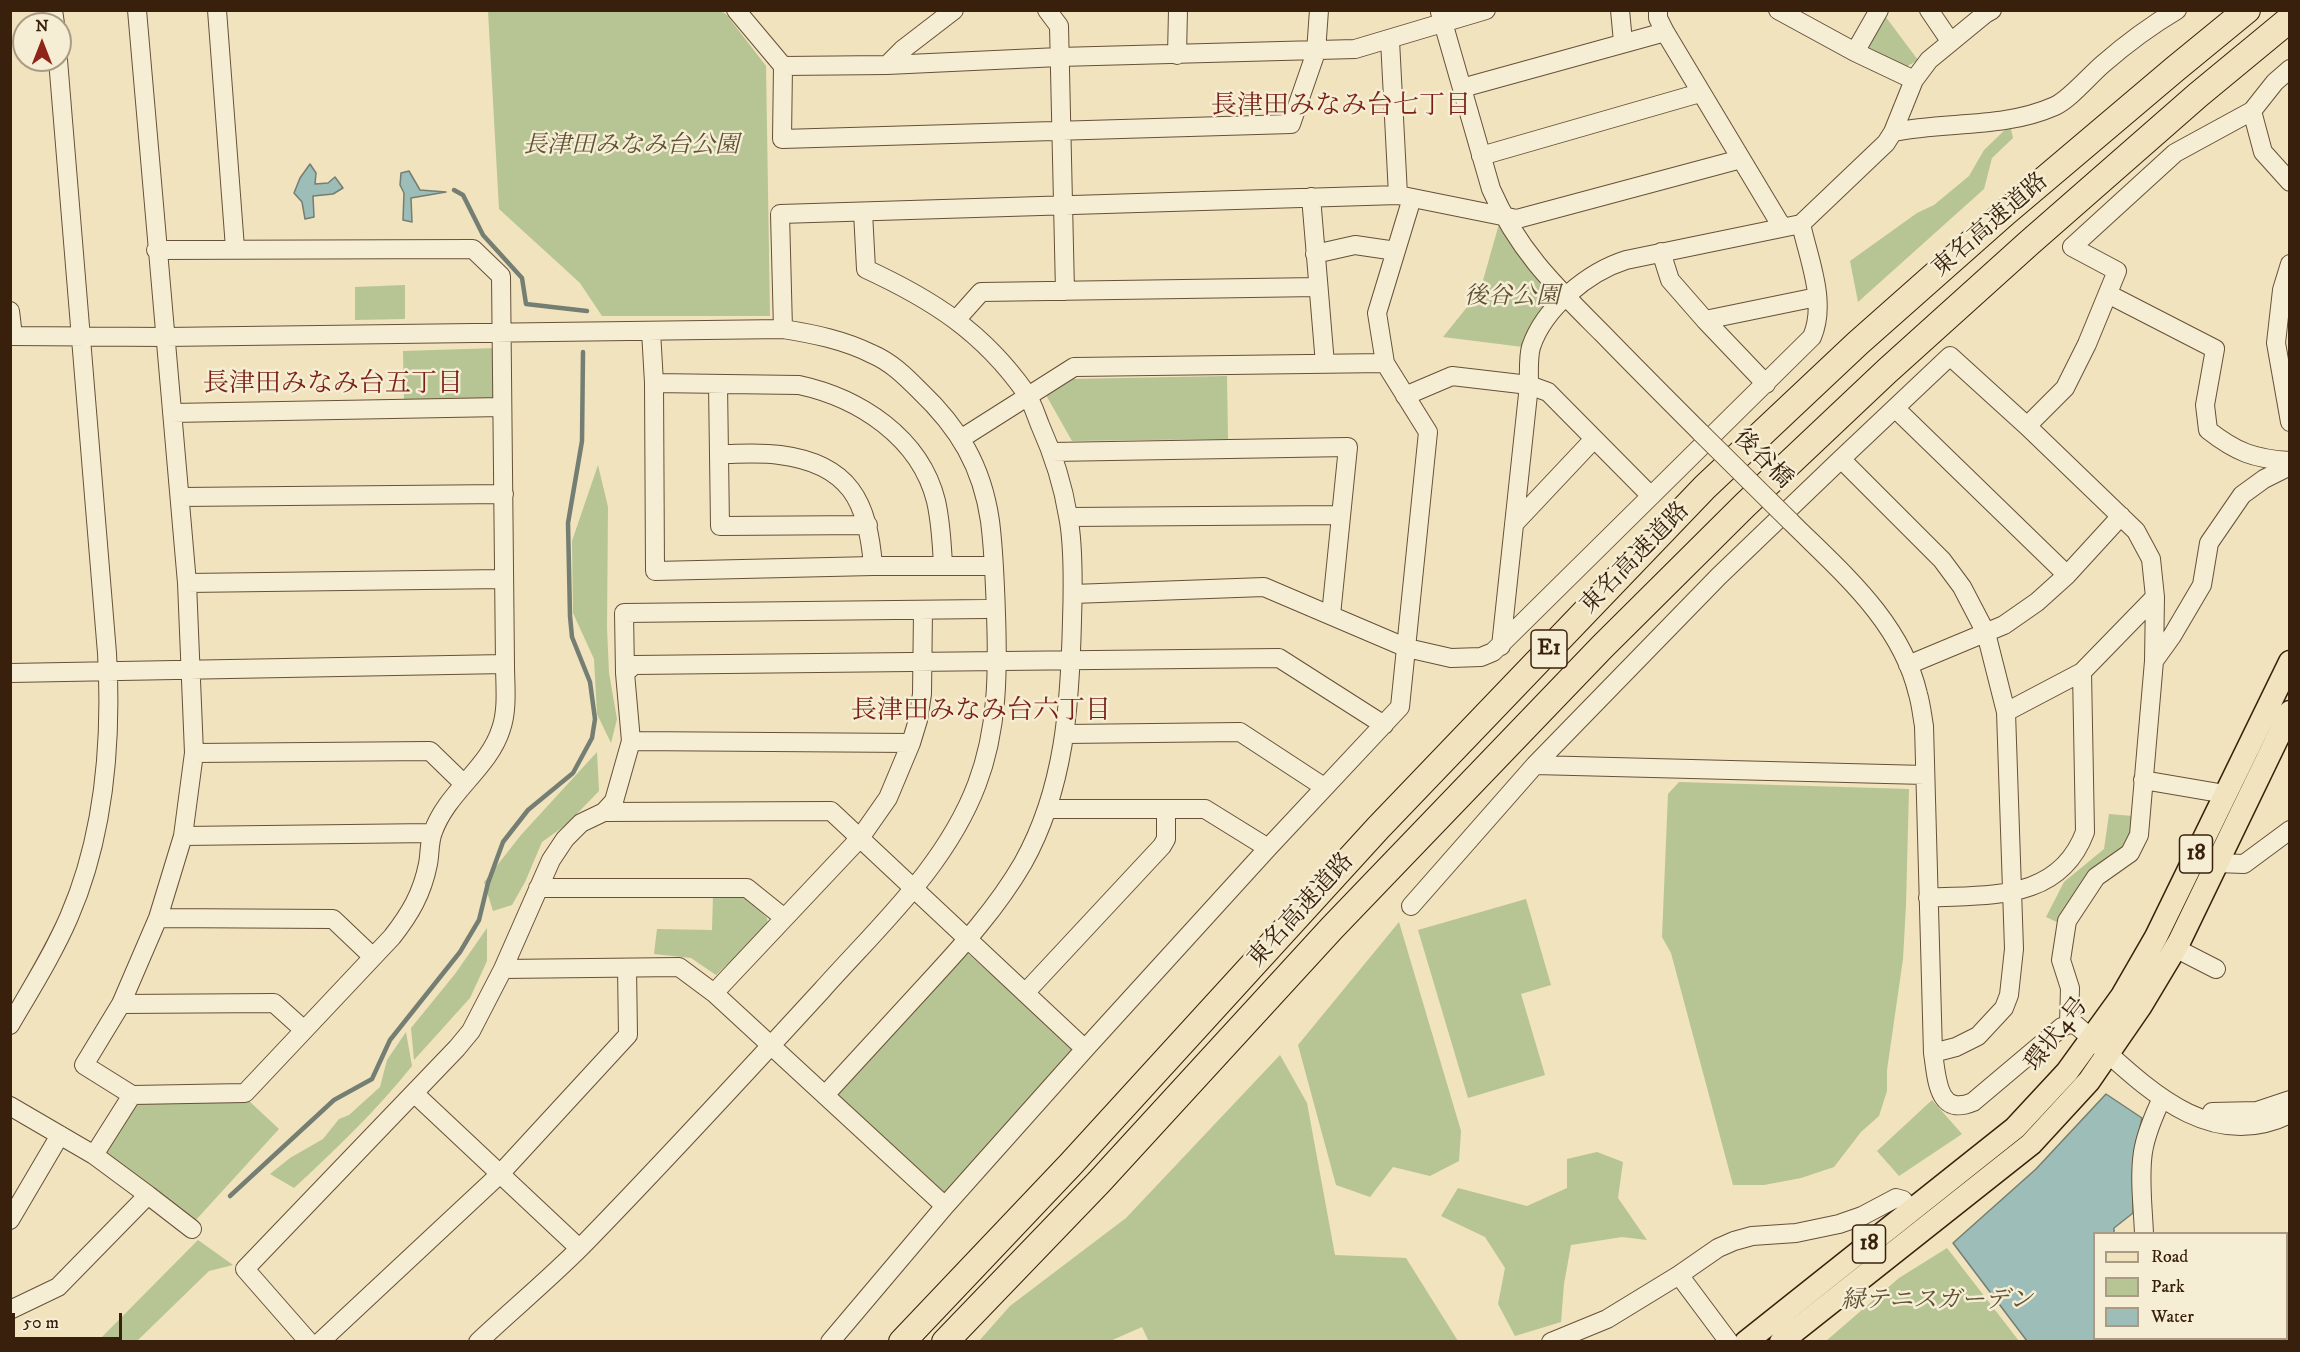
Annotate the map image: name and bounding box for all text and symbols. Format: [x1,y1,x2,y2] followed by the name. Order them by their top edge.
[12,12,72,72] north arrow
[35,16,49,36] text: N
[1211,92,1471,124] district label: 長津田みなみ台七丁目
[523,133,739,161] park label: 長津田みなみ台公園
[1927,168,2055,284] street label: 東名高速道路
[1464,284,1560,312] park label: 後谷公園
[203,370,463,402] district label: 長津田みなみ台五丁目
[1726,424,1798,496] street label: 後谷橋
[1576,497,1696,621] street label: 東名高速道路
[1531,630,1567,668] road number: E1
[851,697,1111,729] district label: 長津田みなみ台六丁目
[2180,835,2212,873] road number: 18
[1243,848,1361,974] street label: 東名高速道路
[2020,992,2096,1078] street label: 環状4号
[1852,1225,1886,1263] road number: 18
[2093,1232,2288,1340] legend
[2151,1246,2188,1268] text: Road
[2151,1276,2185,1298] text: Park
[1841,1288,2033,1316] park label: 緑テニスガーデン
[15,1301,124,1339] scale bar
[2151,1306,2194,1328] text: Water
[23,1312,59,1334] text: 50 m

